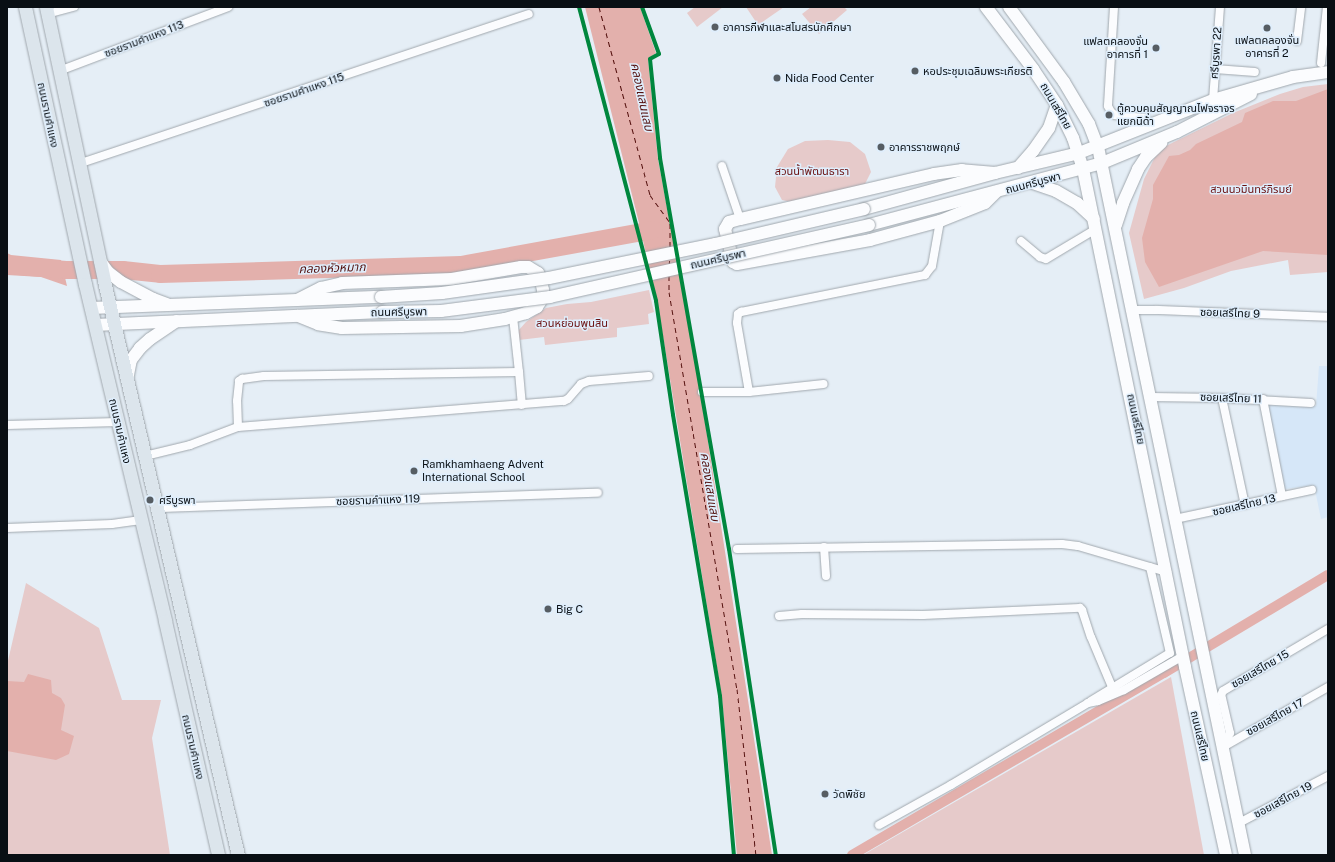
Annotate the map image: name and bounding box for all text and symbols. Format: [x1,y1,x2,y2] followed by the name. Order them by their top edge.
[102,18,186,60] street label: ซอยรามคำแหง 113
[723,20,851,34] place label: อาคารกีฬาและสโมสรนักศึกษา
[710,22,720,32] marker: อาคารกีฬาและสโมสรนักศึกษา
[1262,23,1272,33] marker: แฟลตคลองจั่น อาคารที่ 2
[1208,27,1224,79] street label: ศรีบูรพา 22
[1235,34,1299,60] place label: แฟลตคลองจั่น อาคารที่ 2
[1083,35,1148,61] place label: แฟลตคลองจั่น อาคารที่ 1
[1151,43,1161,53] marker: แฟลตคลองจั่น อาคารที่ 1
[627,62,655,132] water label: คลองแสนแสบ
[923,64,1033,78] place label: หอประชุมเฉลิมพระเกียรติ
[910,66,920,76] marker: หอประชุมเฉลิมพระเกียรติ
[262,70,346,110] street label: ซอยรามคำแหง 115
[785,71,874,85] place label: Nida Food Center
[772,73,782,83] marker: Nida Food Center
[1037,80,1075,132] street label: ถนนเสรีไทย
[35,81,61,149] street label: ถนนรามคำแหง
[1117,102,1235,128] place label: ตู้ควบคุมสัญญาณไฟจราจร แยกนิด้า
[1104,110,1114,120] marker: ตู้ควบคุมสัญญาณไฟจราจร แยกนิด้า
[889,140,960,154] place label: อาคารราชพฤกษ์
[876,142,886,152] marker: อาคารราชพฤกษ์
[775,164,849,178] park label: สวนน้ำพัฒนธารา
[1004,169,1062,197] street label: ถนนศรีบูรพา
[1210,182,1292,196] park label: สวนนวมินทร์ภิรมย์
[689,246,747,272] street label: ถนนศรีบูรพา
[298,261,366,277] water label: คลองหัวหมาก
[371,305,427,319] street label: ถนนศรีบูรพา
[1200,305,1260,321] street label: ซอยเสรีไทย 9
[536,316,608,330] park label: สวนหย่อมพูนสิน
[1200,390,1262,406] street label: ซอยเสรีไทย 11
[1124,392,1148,446] street label: ถนนเสรีไทย
[106,397,134,465] street label: ถนนรามคำแหง
[696,452,722,522] water label: คลองแสนแสบ
[422,458,544,484] place label: Ramkhamhaeng Advent International School
[409,466,419,476] marker: Ramkhamhaeng Advent International School
[1211,491,1277,519] street label: ซอยเสรีไทย 13
[336,492,420,508] street label: ซอยรามคำแหง 119
[159,493,195,507] place label: ศรีบูรพา
[144,494,156,506] marker: ศรีบูรพา
[556,602,583,616] place label: Big C
[543,604,553,614] marker: Big C
[1229,647,1291,691] street label: ซอยเสรีไทย 15
[1244,696,1306,738] street label: ซอยเสรีไทย 17
[1188,709,1212,763] street label: ถนนเสรีไทย
[179,713,207,781] street label: ถนนรามคำแหง
[1251,779,1315,821] street label: ซอยเสรีไทย 19
[833,787,865,801] place label: วัดพิชัย
[820,789,830,799] marker: วัดพิชัย

